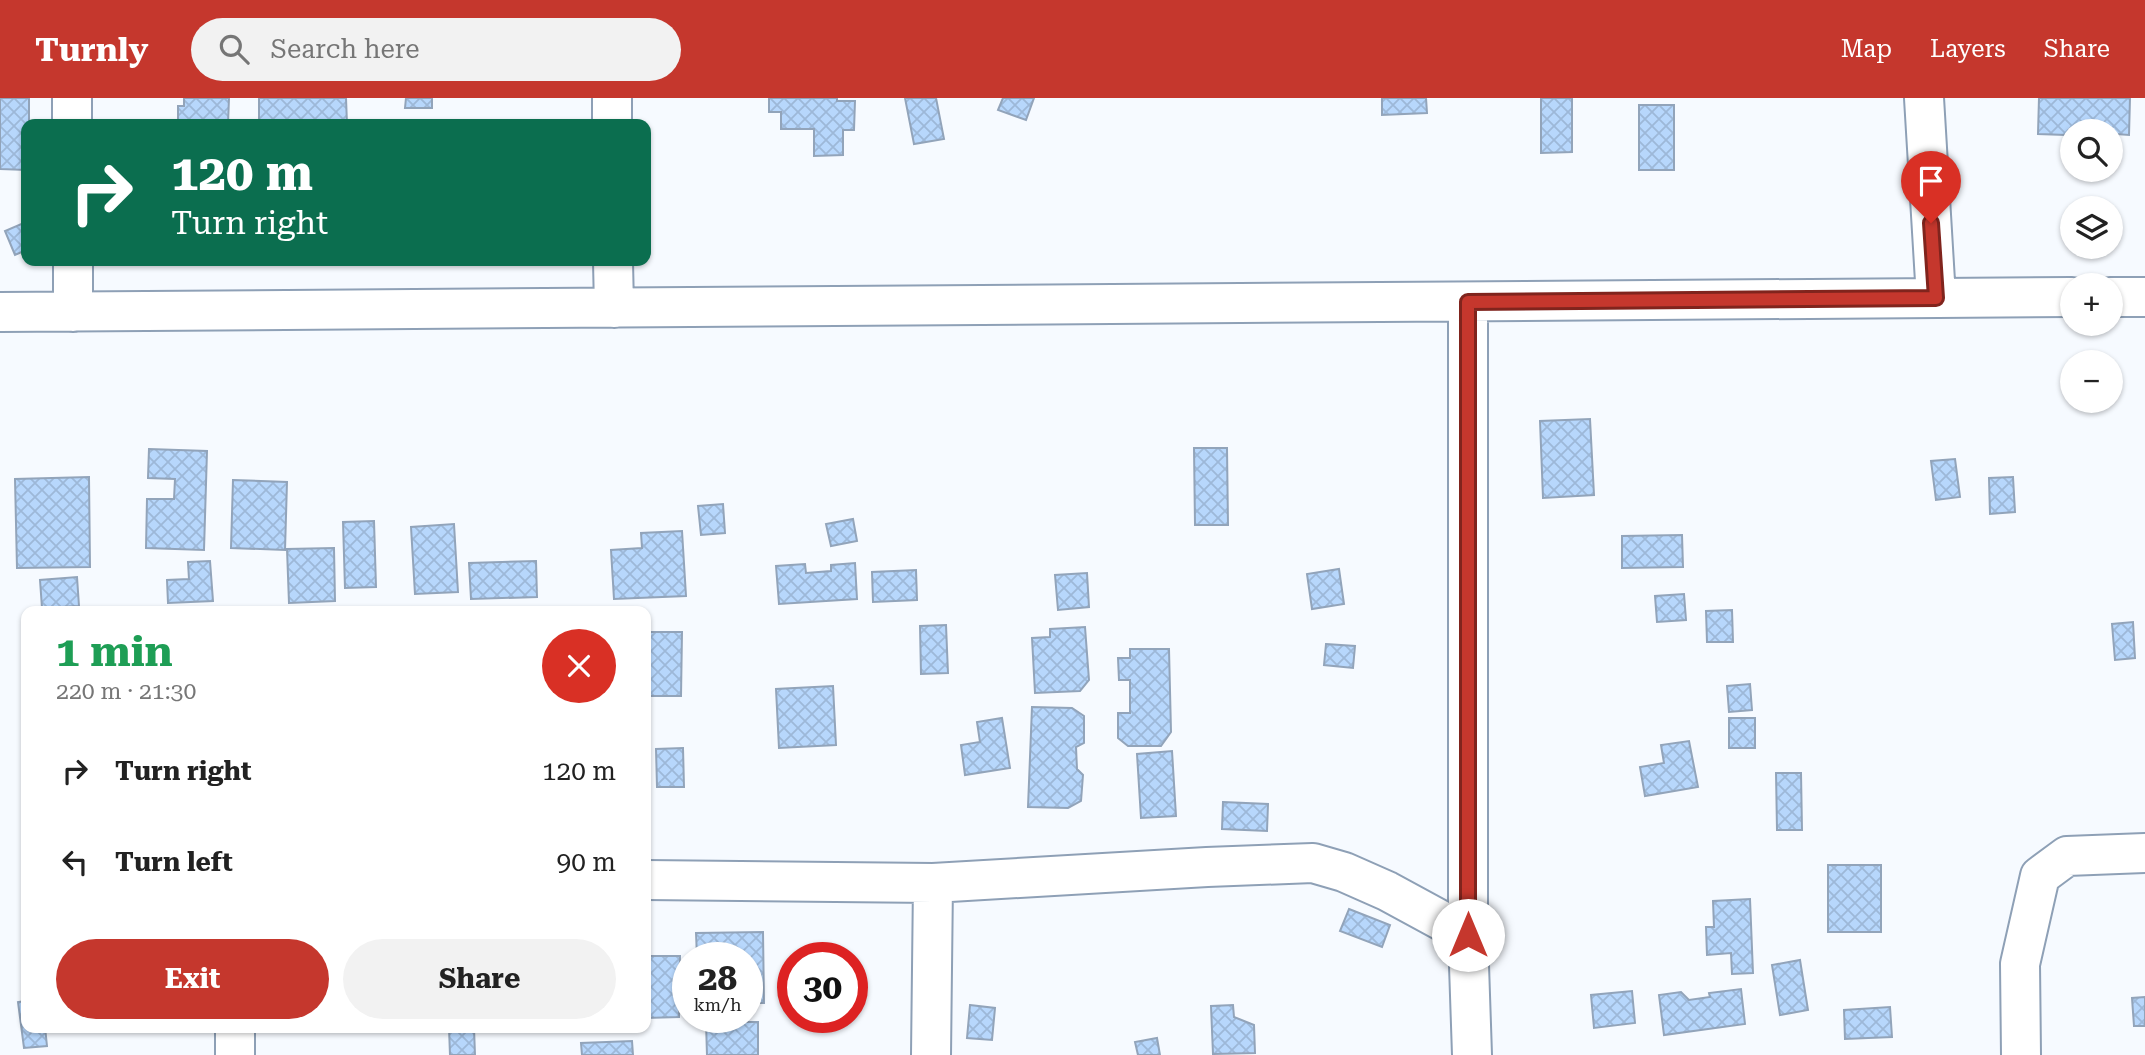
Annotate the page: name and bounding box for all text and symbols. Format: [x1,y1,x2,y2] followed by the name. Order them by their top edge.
[191,18,681,81] search box
[35,30,149,69] text: Turnly
[215,30,253,68] icon: search
[271,34,419,64] text: Search here
[1841,35,1892,63] text: Map
[1930,35,2006,63] text: Layers
[2044,35,2110,63] text: Share
[2060,119,2123,413] map controls
[2060,119,2123,182] button: search
[171,145,313,202] text: 120 m
[56,147,147,238] icon: right
[1901,151,1961,223] pin
[1912,162,1950,200] icon: arrive
[2060,196,2123,259] button: layers
[171,204,328,242] text: Turn right
[2060,273,2123,336] button: +
[2060,350,2123,413] button: −
[56,627,173,676] text: 1 min
[542,629,616,703] button: close
[56,678,196,705] text: 220 m · 21:30
[56,752,94,790] icon: right
[115,756,251,786] text: Turn right
[542,756,616,786] text: 120 m
[56,843,94,881] icon: left
[115,847,233,877] text: Turn left
[557,847,616,877] text: 90 m
[1431,898,1505,972] position arrow
[56,939,329,1019] button: Exit
[343,939,616,1019] button: Share
[777,942,868,1033] speed limit sign: 30
[698,958,737,999] text: 28
[693,994,742,1015] text: km/h

